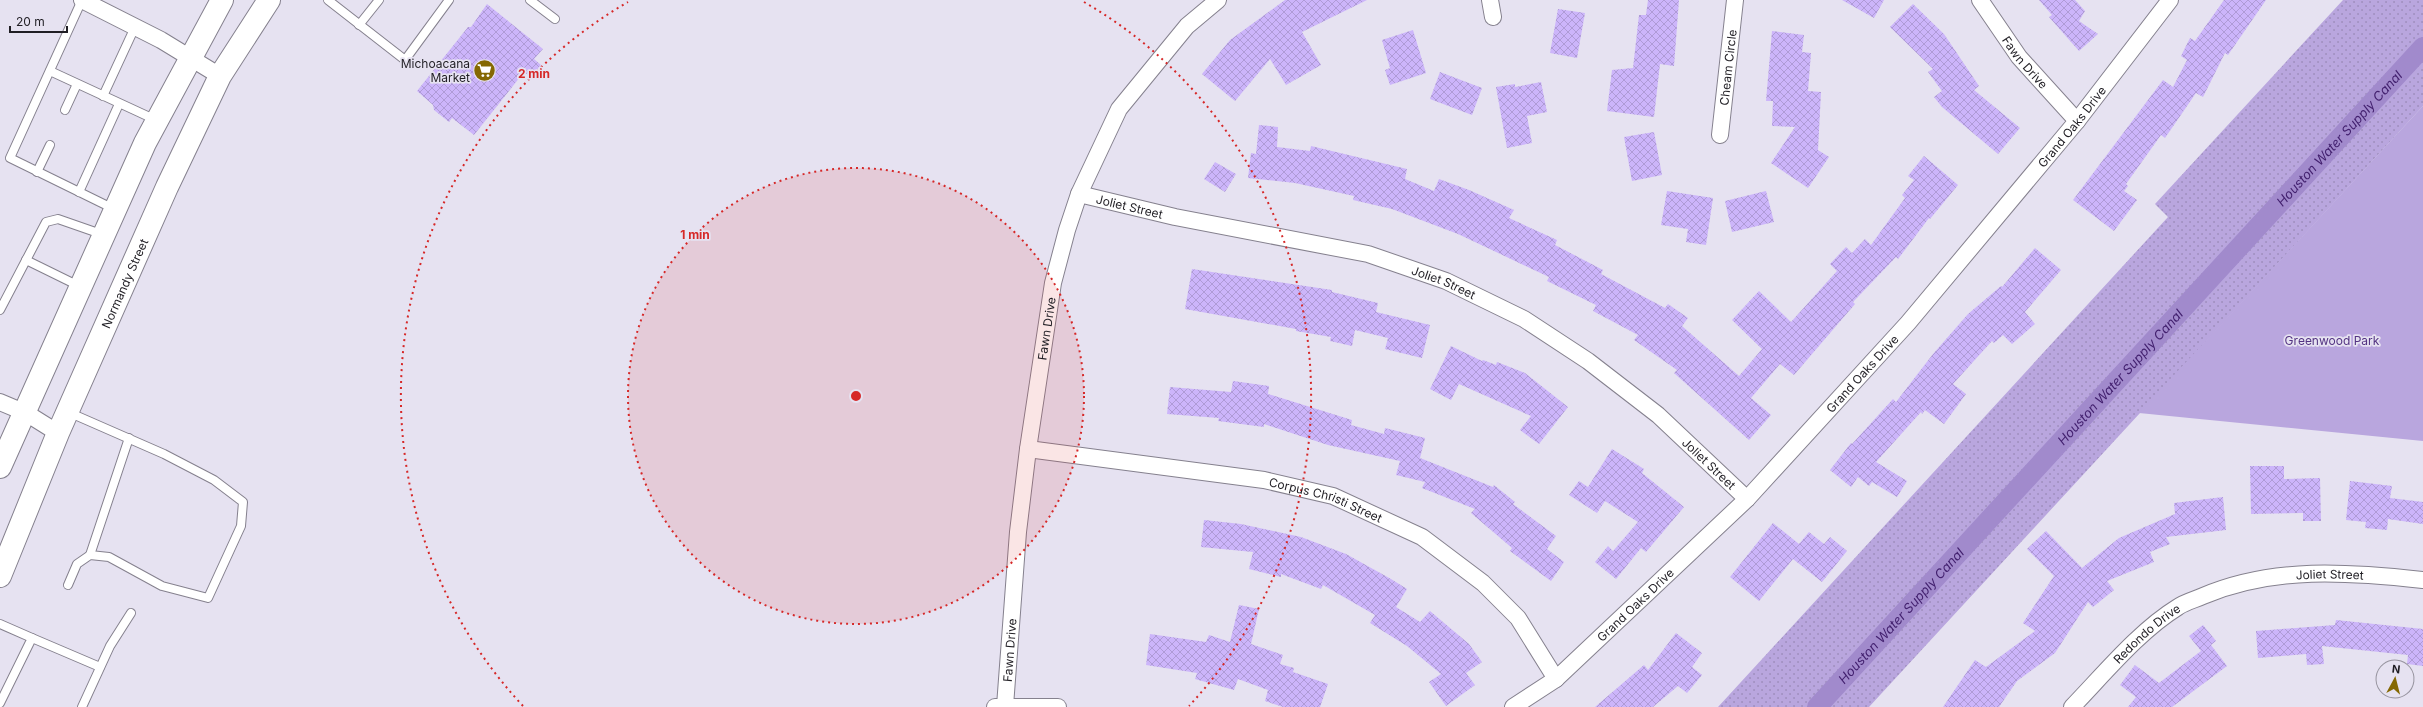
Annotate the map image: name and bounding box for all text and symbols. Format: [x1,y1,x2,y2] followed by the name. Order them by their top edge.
[10,8,67,34] scale bar
[16,14,45,29] text: 20 m
[1716,29,1739,106] street label: Cheam Circle
[1999,33,2051,92] street label: Fawn Drive
[401,56,470,85] place label: Michoacana Market
[472,57,498,83] supermarket icon: Michoacana Market
[518,66,550,81] text: 2 min
[2273,67,2406,209] water label: Houston Water Supply Canal
[2034,83,2109,170] street label: Grand Oaks Drive
[1095,191,1164,221] street label: Joliet Street
[680,227,710,242] text: 1 min
[98,236,151,331] street label: Normandy Street
[1410,262,1478,302] street label: Joliet Street
[1034,296,1058,361] street label: Fawn Drive
[2054,305,2187,448] water label: Houston Water Supply Canal
[1823,331,1901,415] street label: Grand Oaks Drive
[2285,333,2380,348] park label: Greenwood Park
[849,389,863,403] centre of rings
[1679,435,1739,492] street label: Joliet Street
[1268,474,1385,525] street label: Corpus Christi Street
[1835,544,1968,687] water label: Houston Water Supply Canal
[1594,565,1677,644] street label: Grand Oaks Drive
[2295,566,2364,582] street label: Joliet Street
[2110,600,2183,666] street label: Redondo Drive
[999,618,1019,682] street label: Fawn Drive
[2375,659,2415,699] north arrow
[2391,662,2401,677] text: N

